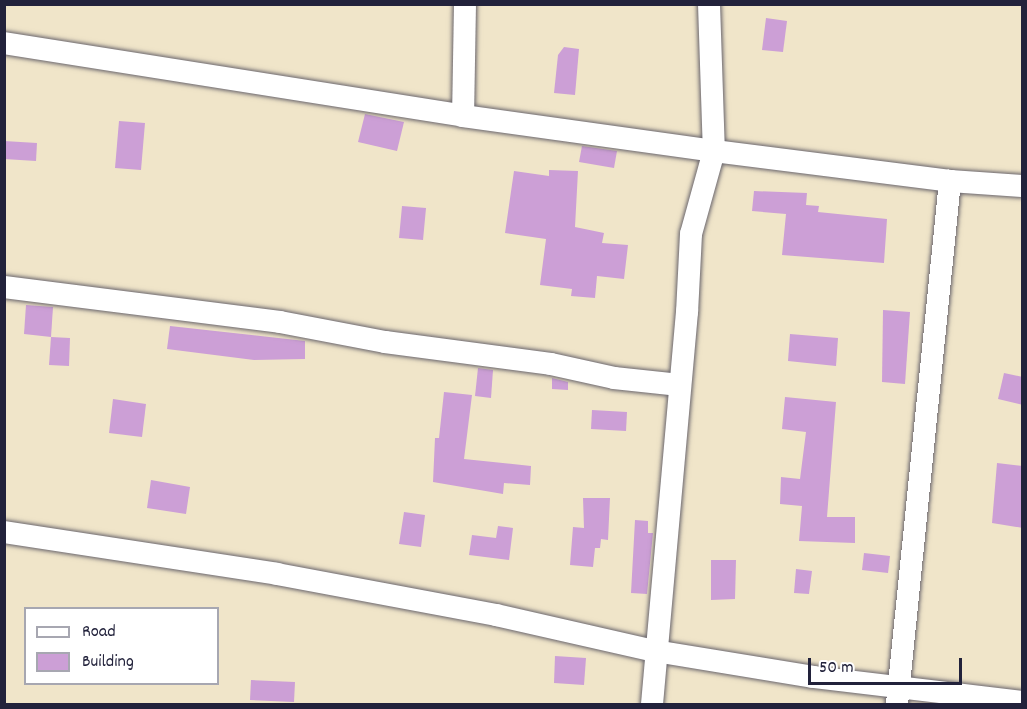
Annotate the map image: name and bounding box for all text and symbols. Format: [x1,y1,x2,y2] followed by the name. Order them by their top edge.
[24,607,219,685] legend
[82,620,116,645] text: Road
[811,646,966,684] scale bar
[82,650,134,675] text: Building
[819,656,854,681] text: 50 m

